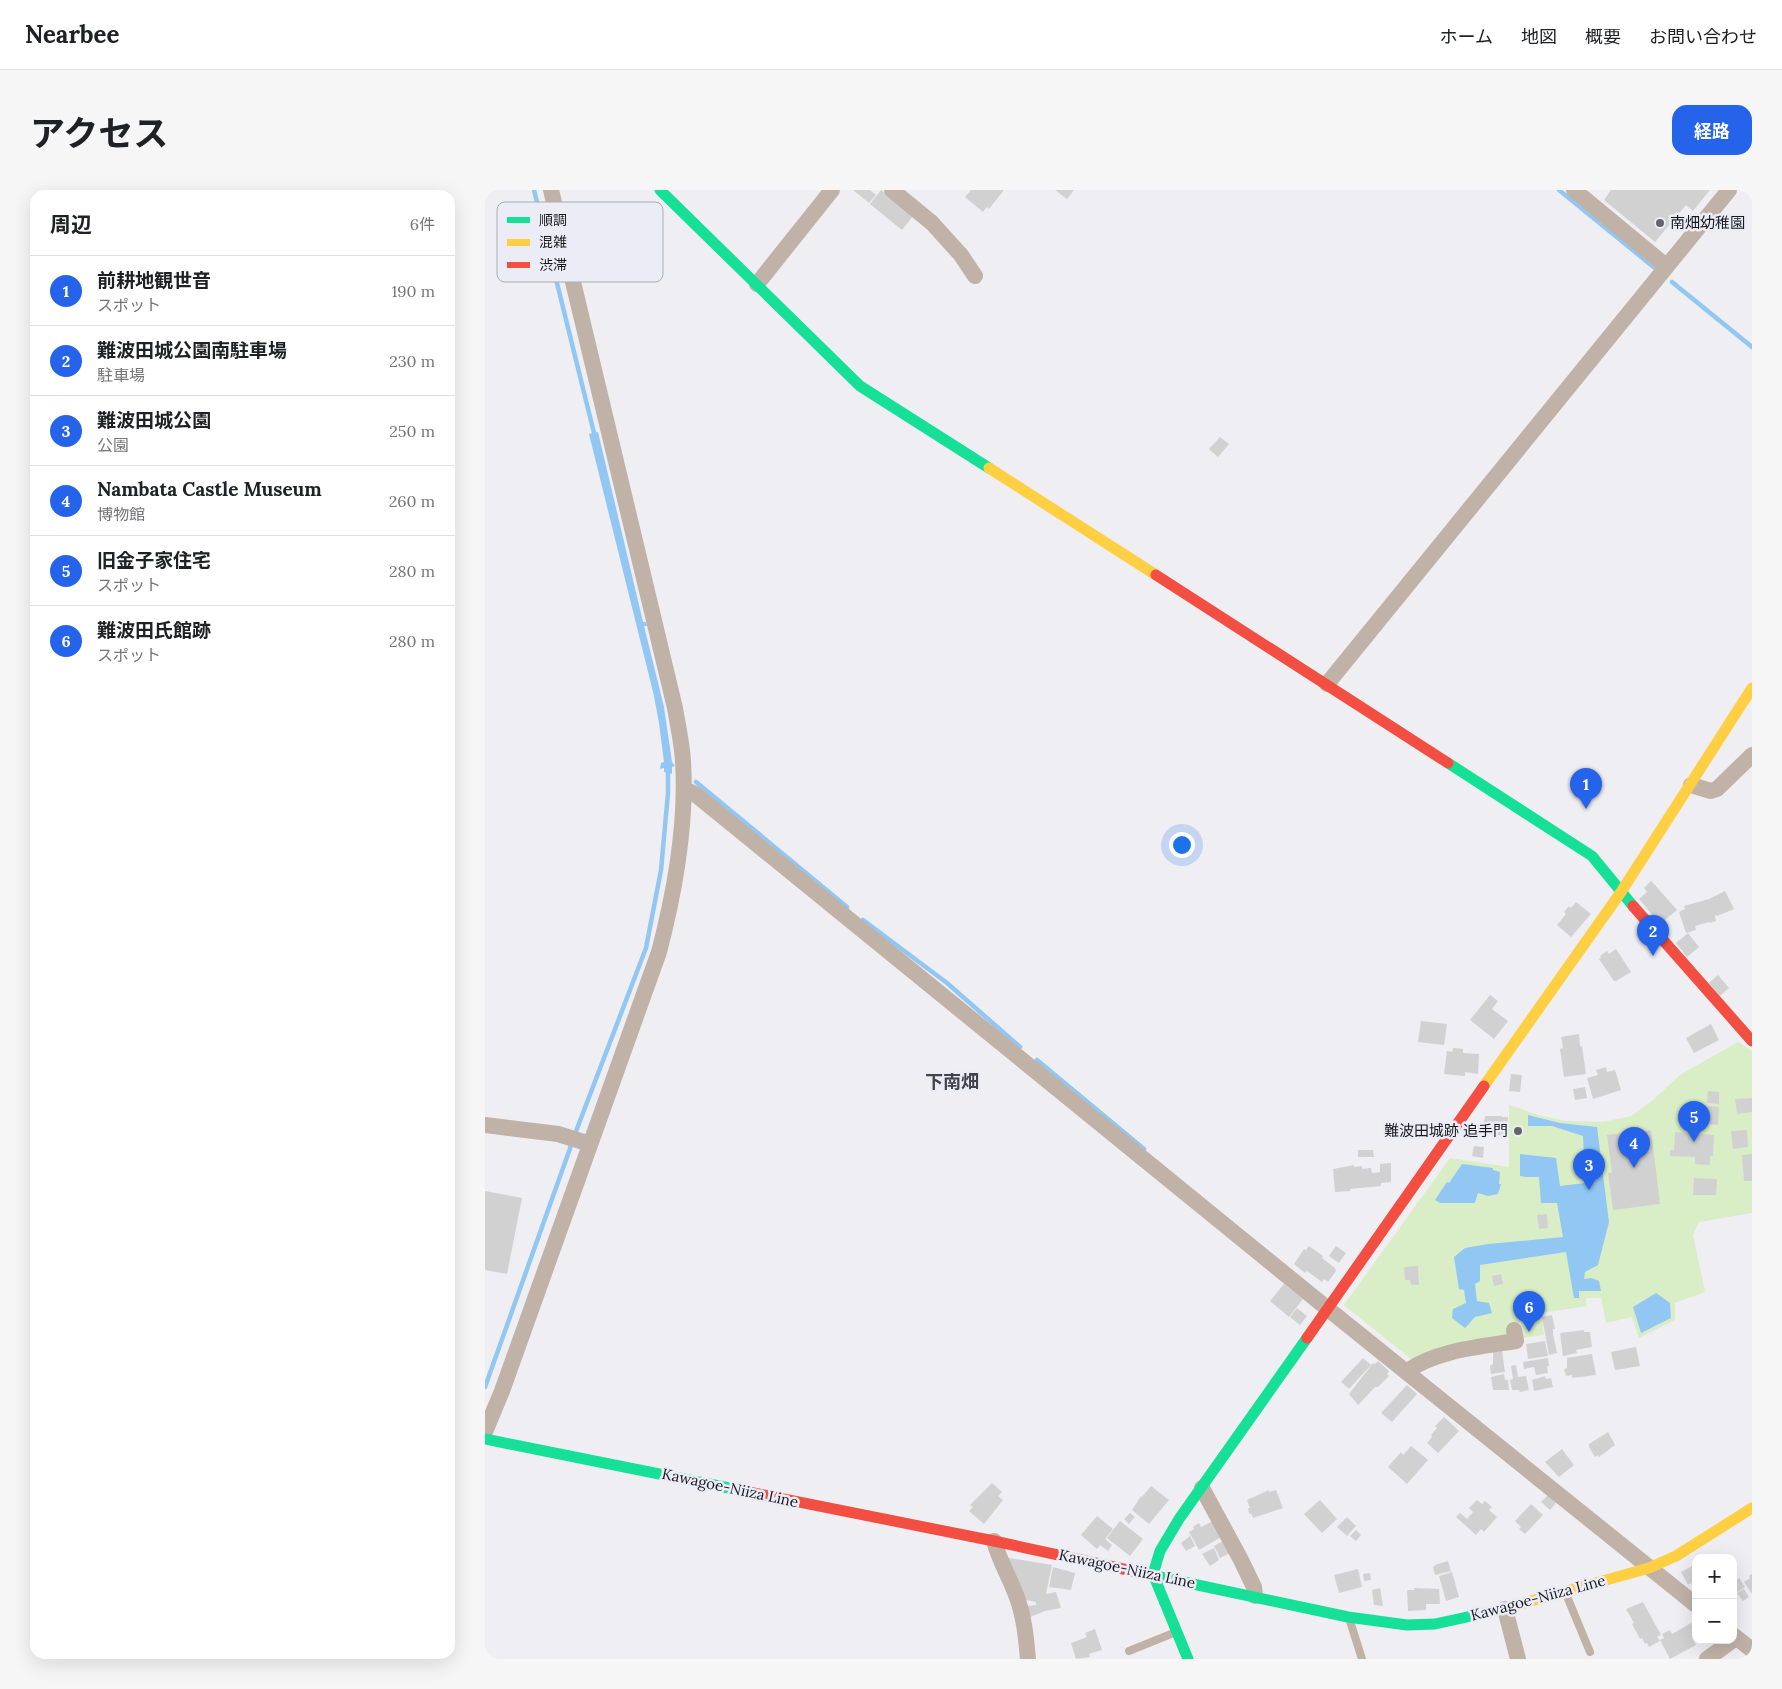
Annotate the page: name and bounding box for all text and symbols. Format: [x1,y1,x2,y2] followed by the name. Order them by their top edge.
[25,19,119,50] text: Nearbee
[1440,25,1493,48] text: ホーム
[1521,25,1557,48] text: 地図
[1585,25,1621,48] text: 概要
[1649,25,1757,48] text: お問い合わせ
[1672,105,1752,155] button: 経路
[30,111,168,156] text: アクセス
[497,202,663,282] legend
[50,211,92,238] text: 周辺
[539,211,567,229] text: 順調
[1670,213,1745,232] place label: 南畑幼稚園
[410,214,435,234] text: 6件
[1654,217,1666,229] marker: 南畑幼稚園
[539,233,567,251] text: 混雑
[539,256,567,274] text: 渋滞
[97,268,211,292] text: 前耕地観世音
[63,281,69,301] text: 1
[391,281,435,301] text: 190 m
[97,295,161,315] text: スポット
[97,338,287,362] text: 難波田城公園南駐車場
[62,351,70,371] text: 2
[389,351,435,371] text: 230 m
[97,365,145,385] text: 駐車場
[97,408,211,432] text: 難波田城公園
[62,421,70,441] text: 3
[389,421,435,441] text: 250 m
[97,435,129,455] text: 公園
[97,477,322,501] text: Nambata Castle Museum
[62,491,70,511] text: 4
[389,491,435,511] text: 260 m
[97,504,145,524] text: 博物館
[97,548,211,572] text: 旧金子家住宅
[62,561,70,581] text: 5
[389,561,435,581] text: 280 m
[97,575,161,595] text: スポット
[97,618,211,642] text: 難波田氏館跡
[61,631,71,651] text: 6
[389,631,435,651] text: 280 m
[97,645,161,665] text: スポット
[1570,768,1602,809] pin: 1
[1169,832,1195,858] your location
[1637,915,1669,956] pin: 2
[925,1070,979,1093] district label: 下南畑
[1678,1101,1710,1142] pin: 5
[1384,1121,1508,1140] place label: 難波田城跡 追手門
[1512,1125,1524,1137] marker: 難波田城跡 追手門
[1618,1127,1650,1168] pin: 4
[1573,1149,1605,1190] pin: 3
[1513,1291,1545,1332] pin: 6
[660,1464,800,1511] street label: Kawagoe-Niiza Line
[1057,1545,1197,1592] street label: Kawagoe-Niiza Line
[1692,1554,1737,1644] map controls
[1692,1554,1737,1599] button: +
[1468,1570,1607,1625] street label: Kawagoe-Niiza Line
[1692,1599,1737,1644] button: −

